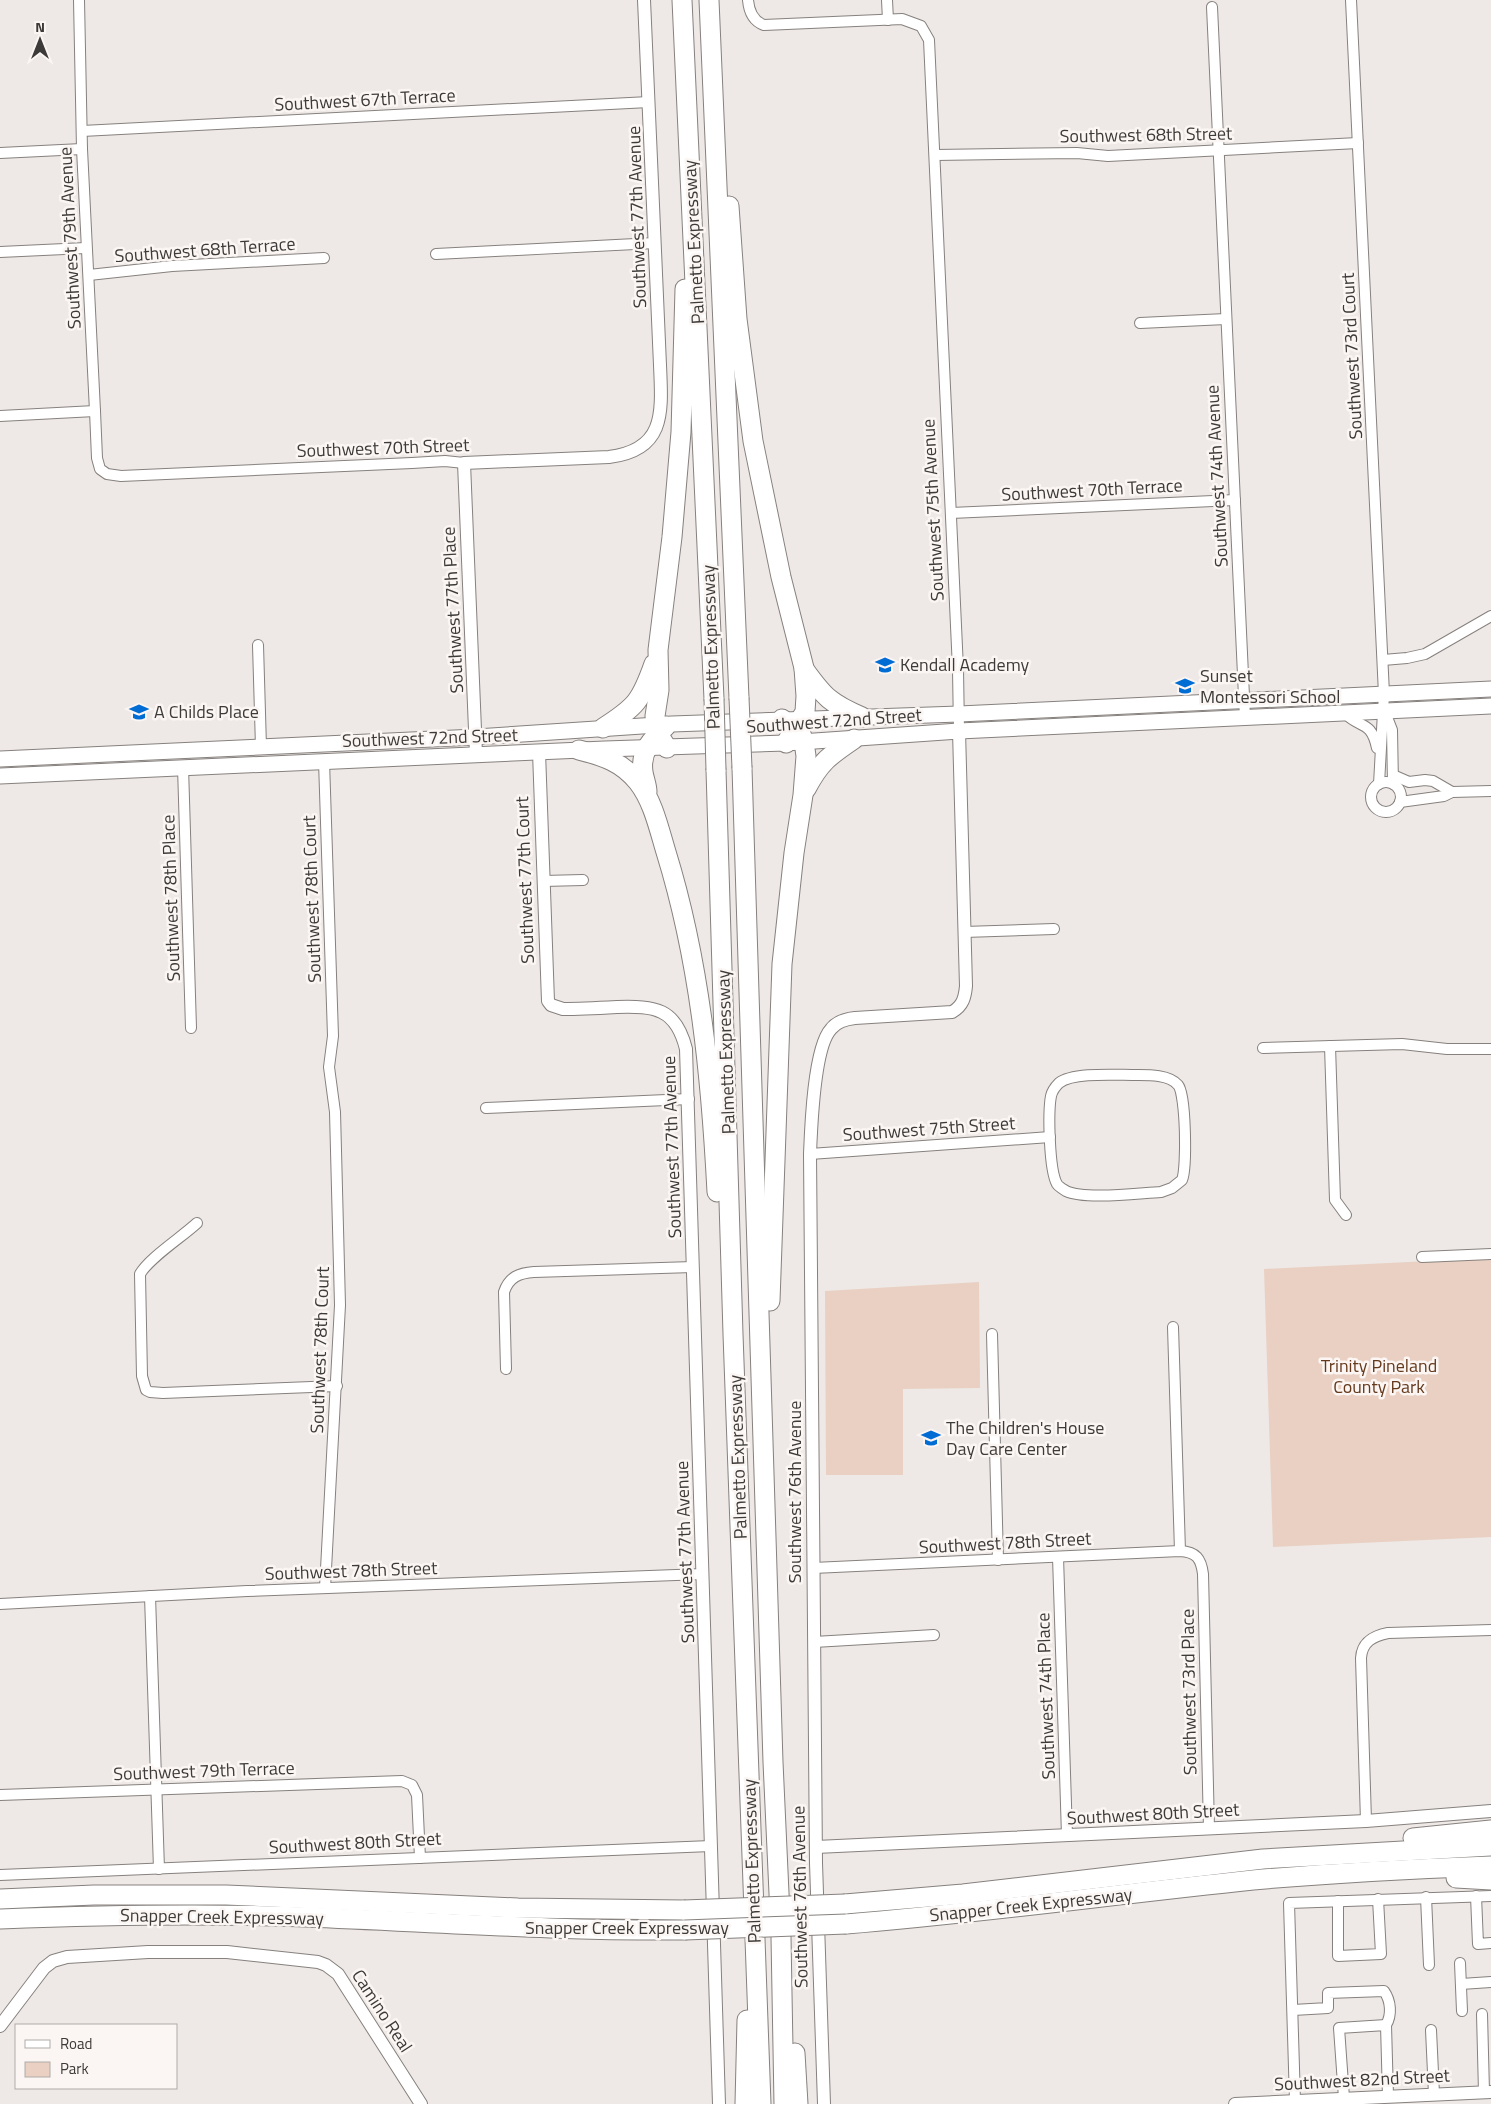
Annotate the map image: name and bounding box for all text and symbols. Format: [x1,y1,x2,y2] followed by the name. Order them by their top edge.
[15,15,65,65] north arrow
[35,16,45,37] text: N
[274,81,456,118] street label: Southwest 67th Terrace
[1059,119,1233,150] street label: Southwest 68th Street
[620,125,653,309] street label: Southwest 77th Avenue
[51,146,88,330] street label: Southwest 79th Avenue
[676,159,711,325] street label: Palmetto Expressway
[114,230,296,269] street label: Southwest 68th Terrace
[1334,271,1369,440] street label: Southwest 73rd Court
[1198,384,1235,568] street label: Southwest 74th Avenue
[914,418,951,602] street label: Southwest 75th Avenue
[296,431,470,464] street label: Southwest 70th Street
[1001,471,1183,508] street label: Southwest 70th Terrace
[435,526,470,694] street label: Southwest 77th Place
[694,564,727,730] street label: Palmetto Expressway
[900,651,1030,678] place label: Kendall Academy
[874,654,896,676] school or university icon: Kendall Academy
[1200,662,1340,710] place label: Sunset Montessori School
[1174,675,1196,697] school or university icon: Sunset Montessori School
[154,698,259,725] place label: A Childs Place
[128,701,150,723] school or university icon: A Childs Place
[745,701,923,740] street label: Southwest 72nd Street
[342,721,519,754] street label: Southwest 72nd Street
[508,795,541,964] street label: Southwest 77th Court
[154,814,187,982] street label: Southwest 78th Place
[295,814,328,983] street label: Southwest 78th Court
[709,969,742,1135] street label: Palmetto Expressway
[655,1055,688,1239] street label: Southwest 77th Avenue
[842,1109,1017,1148] street label: Southwest 75th Street
[303,1265,336,1434] street label: Southwest 78th Court
[1321,1352,1437,1400] park label: Trinity Pineland County Park
[721,1374,754,1540] street label: Palmetto Expressway
[781,1401,808,1583] street label: Southwest 76th Avenue
[946,1414,1104,1462] place label: The Children's House Day Care Center
[920,1427,942,1449] school or university icon: The Children's House Day Care Center
[668,1460,701,1644] street label: Southwest 77th Avenue
[918,1524,1093,1560] street label: Southwest 78th Street
[264,1554,438,1587] street label: Southwest 78th Street
[1174,1609,1203,1775] street label: Southwest 73rd Place
[1029,1612,1062,1780] street label: Southwest 74th Place
[113,1754,295,1787] street label: Southwest 79th Terrace
[735,1778,768,1944] street label: Palmetto Expressway
[1066,1795,1241,1831] street label: Southwest 80th Street
[784,1806,815,1988] street label: Southwest 76th Avenue
[268,1824,443,1860] street label: Southwest 80th Street
[928,1880,1134,1929] street label: Snapper Creek Expressway
[120,1901,324,1932] street label: Snapper Creek Expressway
[525,1914,729,1941] street label: Snapper Creek Expressway
[345,1964,419,2058] street label: Camino Real
[15,2024,178,2089] legend
[60,2032,92,2055] text: Road
[60,2057,89,2080] text: Park
[1273,2061,1451,2098] street label: Southwest 82nd Street

